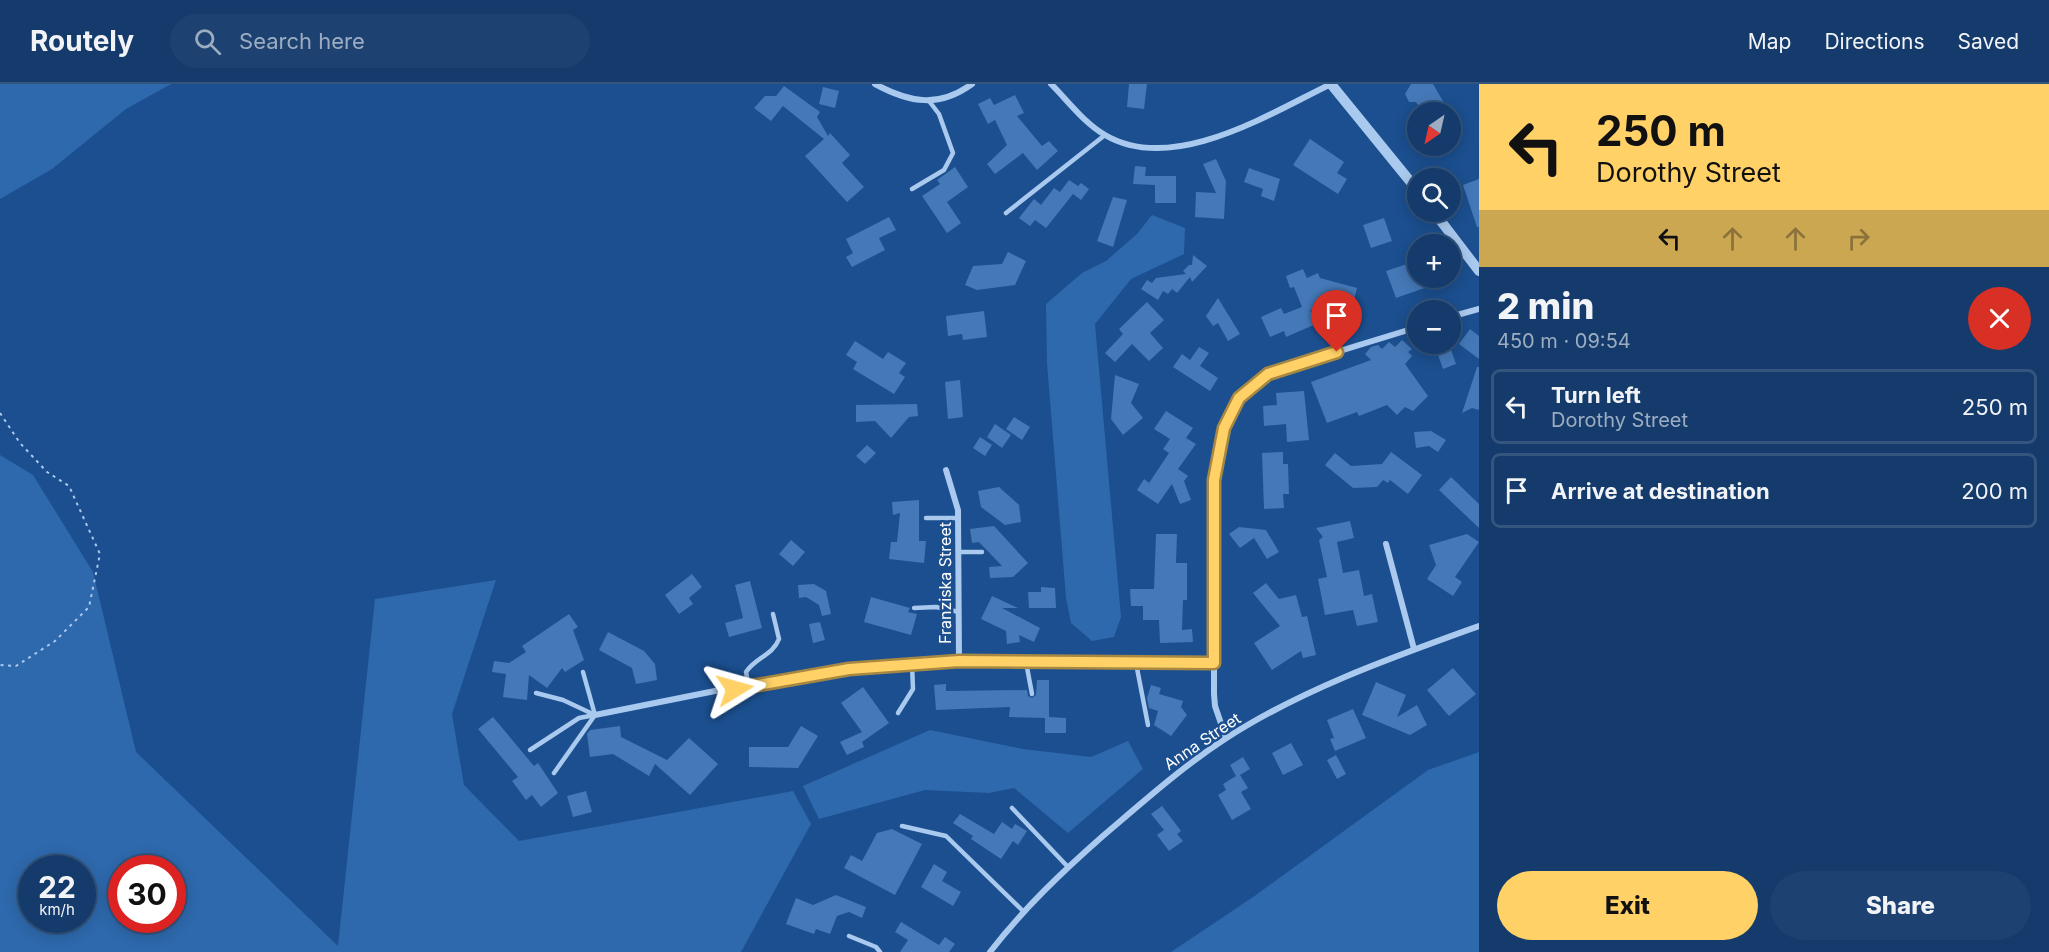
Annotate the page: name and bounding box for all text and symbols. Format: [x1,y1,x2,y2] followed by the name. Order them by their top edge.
[170,14,590,68] search box
[30,24,134,58] text: Routely
[191,25,224,58] icon: search
[239,28,365,54] text: Search here
[1748,29,1791,54] text: Map
[1824,29,1925,54] text: Directions
[1958,29,2019,54] text: Saved
[1407,102,1461,156] north arrow
[1407,102,1461,354] map controls
[1596,105,1726,156] text: 250 m
[1497,108,1575,186] icon: left
[1596,156,1781,189] text: Dorothy Street
[1407,168,1461,222] button: search
[1653,222,1686,255] icon: left
[1716,222,1749,255] icon: ahead
[1779,222,1812,255] icon: ahead
[1842,222,1875,255] icon: right
[1407,234,1461,288] button: +
[1497,284,1594,328] text: 2 min
[1968,287,2031,350] button: close
[1311,290,1362,352] pin
[1320,299,1353,332] icon: arrive
[1407,300,1461,354] button: −
[1497,329,1631,353] text: 450 m · 09:54
[1551,382,1641,408] text: Turn left
[1500,390,1533,423] icon: left
[1962,394,2028,420] text: 250 m
[1551,408,1688,432] text: Dorothy Street
[1500,474,1533,507] icon: arrive
[1551,478,1770,504] text: Arrive at destination
[1961,478,2028,504] text: 200 m
[935,522,955,644] street label: Franziska Street
[703,657,767,721] position arrow
[1160,708,1244,774] street label: Anna Street
[108,855,186,933] speed limit sign: 30
[38,869,76,905] text: 22
[1497,871,1758,940] button: Exit
[1770,871,2031,940] button: Share
[39,900,75,919] text: km/h

